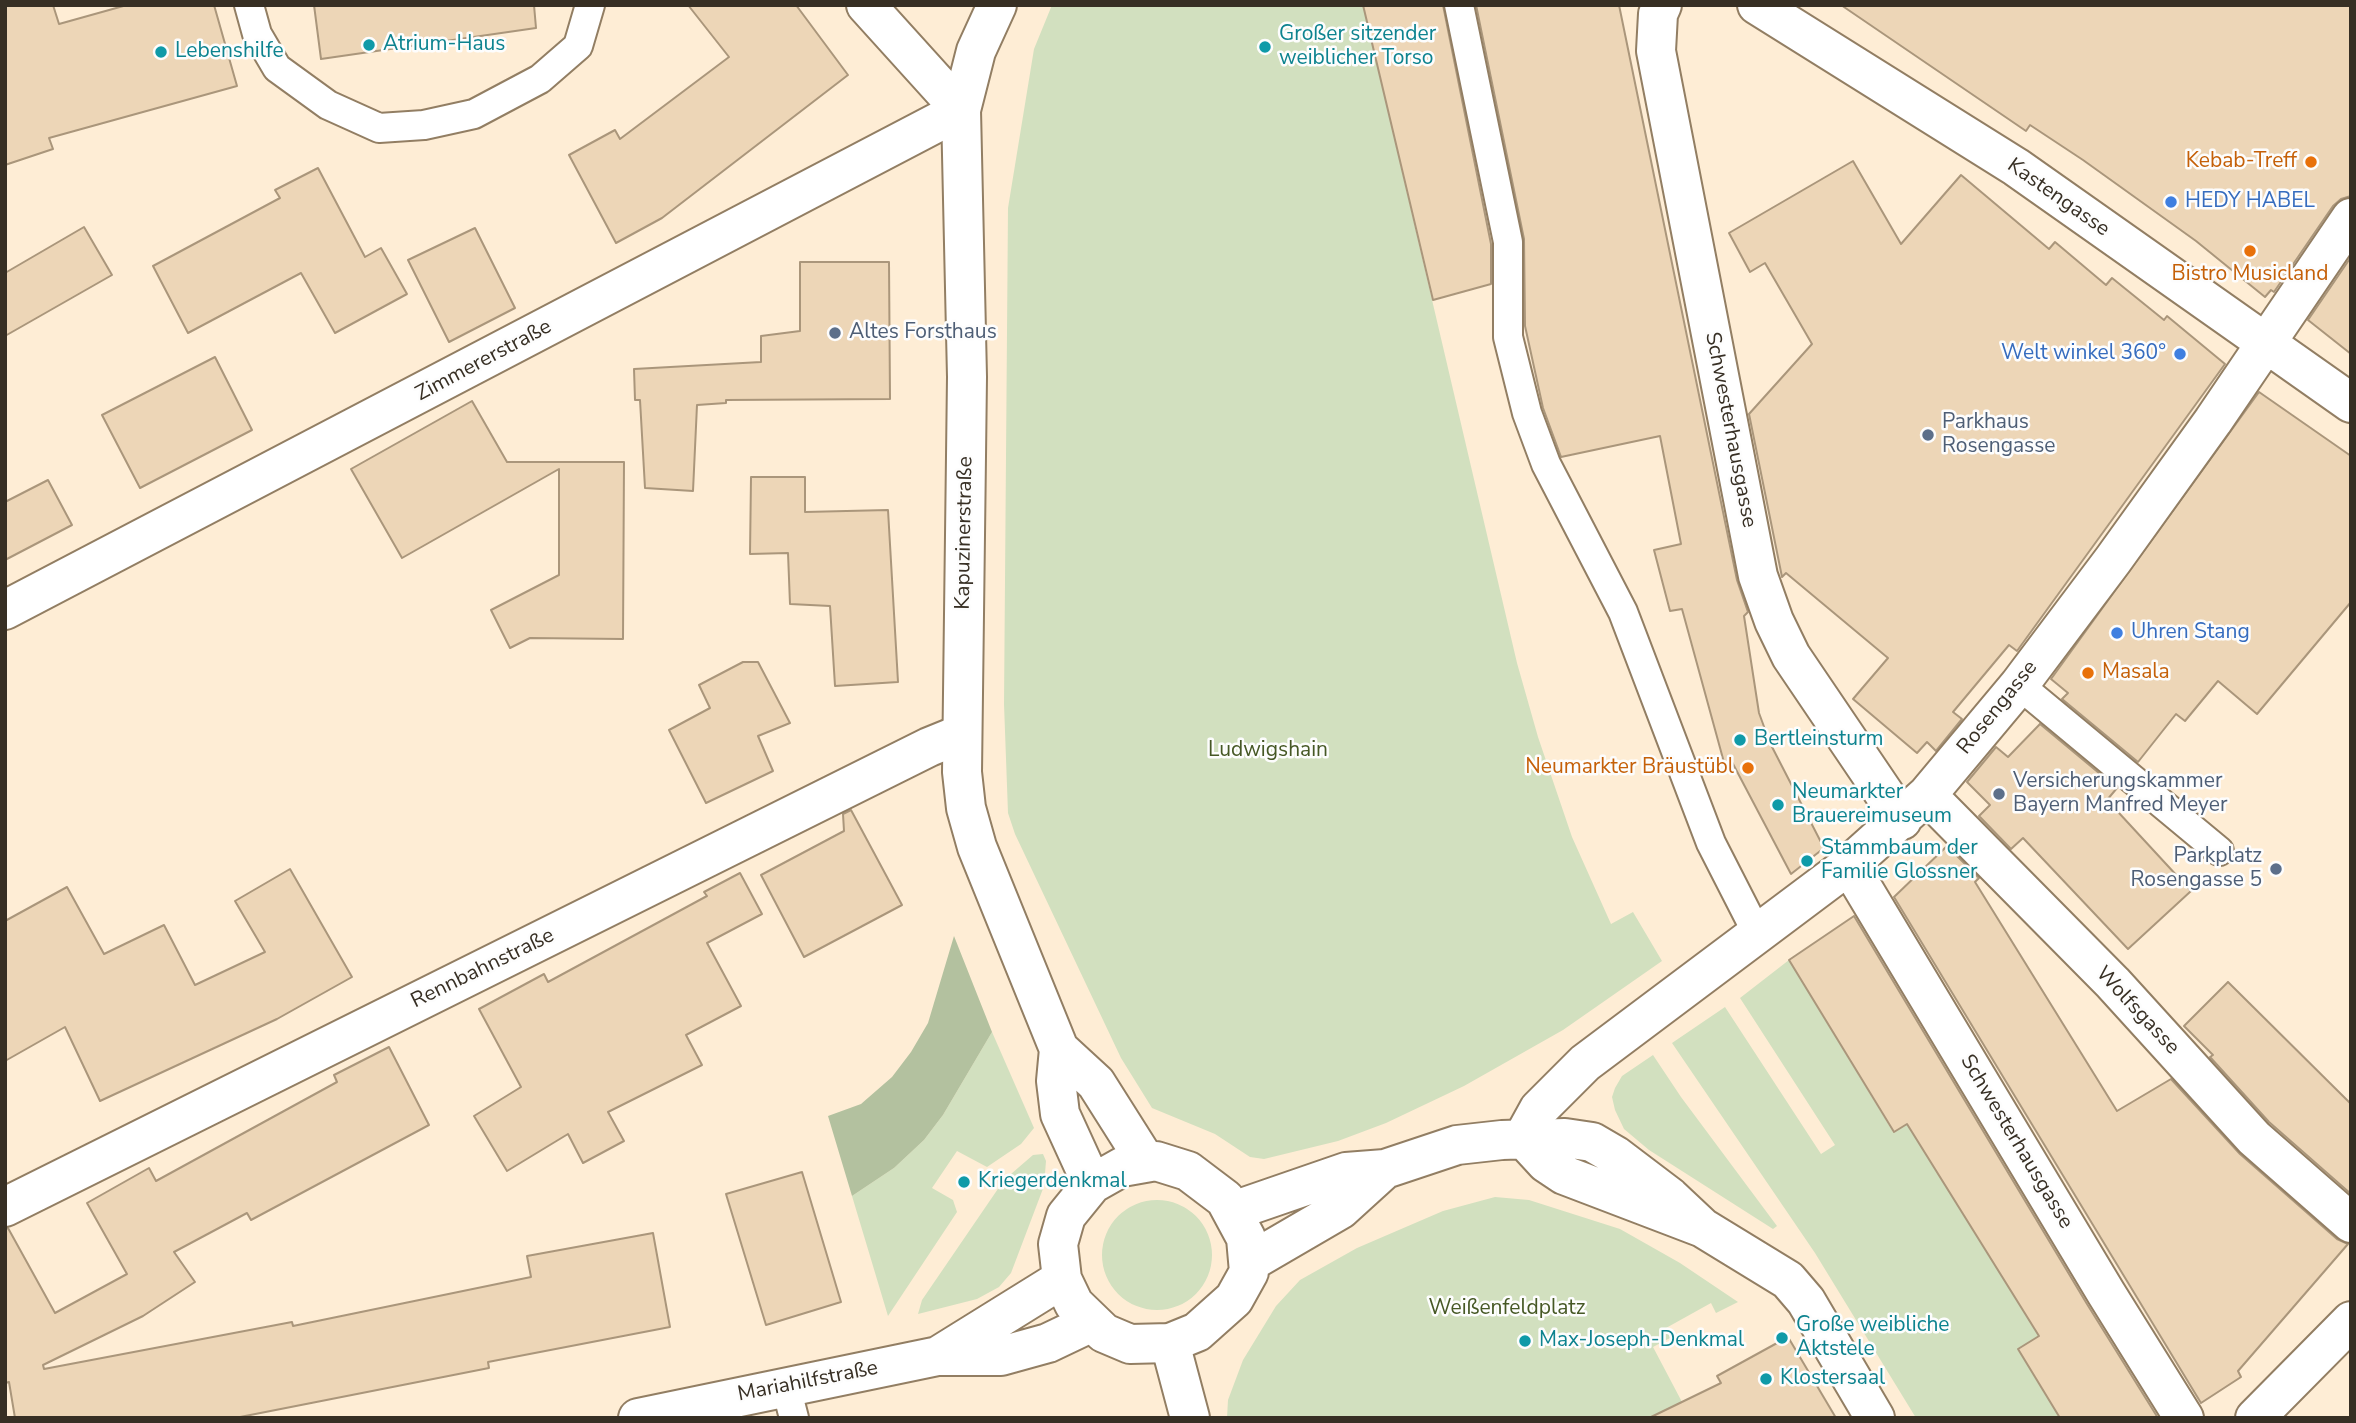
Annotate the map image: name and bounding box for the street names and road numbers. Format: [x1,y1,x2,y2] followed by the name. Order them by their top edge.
[2002,153,2114,243] street label: Kastengasse
[412,315,556,407] street label: Zimmererstraße
[1699,330,1761,530] street label: Schwesterhausgasse
[951,456,979,610] street label: Kapuzinerstraße
[1952,656,2044,760] street label: Rosengasse
[407,923,559,1015] street label: Rennbahnstraße
[2090,962,2184,1060] street label: Wolfsgasse
[1954,1050,2078,1234] street label: Schwesterhausgasse
[736,1356,880,1408] street label: Mariahilfstraße

